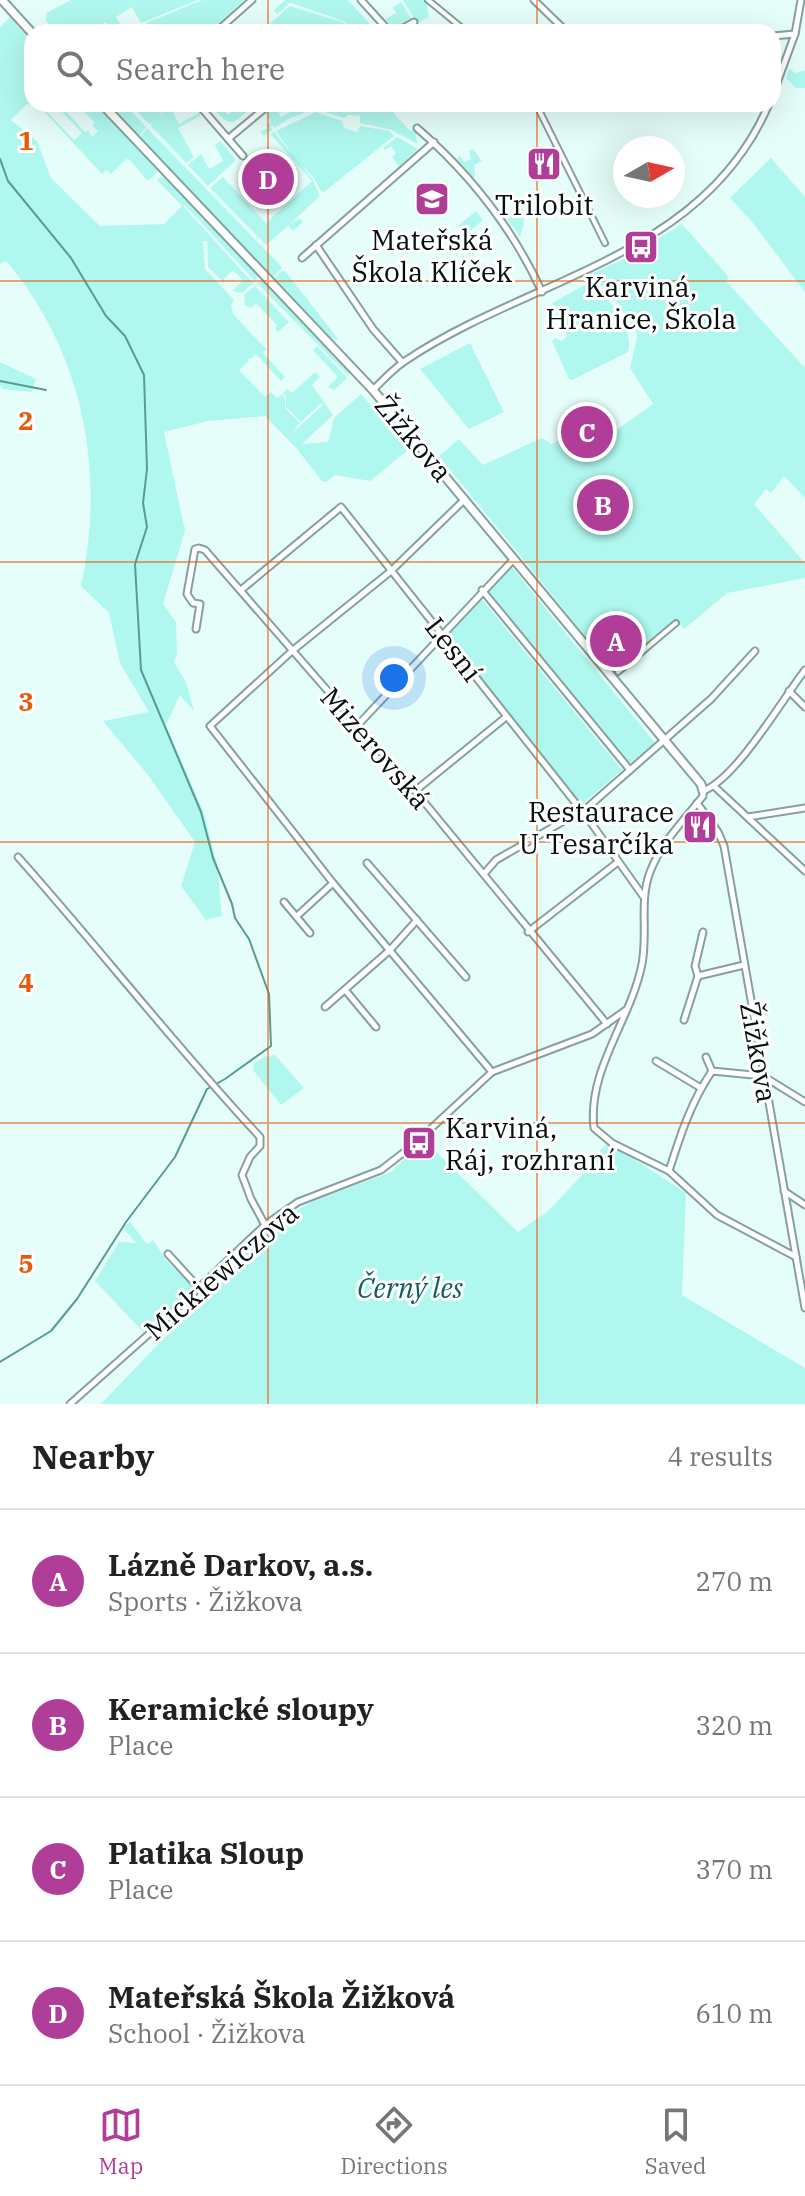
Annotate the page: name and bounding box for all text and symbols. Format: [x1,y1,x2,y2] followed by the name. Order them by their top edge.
[24,24,781,112] search box
[52,46,96,90] icon: search
[116,49,285,88] text: Search here
[18,123,34,157] text: 1
[613,136,685,208] north arrow
[525,145,563,183] restaurant icon: Trilobit
[242,149,294,209] pin: D
[413,180,451,218] school or university icon: Mateřská Škola Klíček
[495,186,593,223] place label: Trilobit
[352,221,513,290] place label: Mateřská Škola Klíček
[622,228,660,266] bus stop icon: Karviná, Hranice, Škola
[546,268,736,337] place label: Karviná, Hranice, Škola
[367,387,461,489] street label: Žižkova
[561,402,613,462] pin: C
[18,403,34,437] text: 2
[577,475,629,535] pin: B
[417,609,491,689] street label: Lesní
[590,611,642,671] pin: A
[374,658,414,698] your location
[313,679,439,817] street label: Mizerovská
[18,684,34,718] text: 3
[519,793,674,862] place label: Restaurace U Tesarčíka
[681,808,719,846] restaurant icon: Restaurace U Tesarčíka
[18,965,34,999] text: 4
[732,998,786,1106] street label: Žižkova
[445,1109,615,1178] place label: Karviná, Ráj, rozhraní
[400,1124,438,1162] bus stop icon: Karviná, Ráj, rozhraní
[136,1194,306,1348] street label: Mickiewiczova
[18,1246,34,1280] text: 5
[357,1269,464,1306] park label: Černý les
[32,1434,154,1478] text: Nearby
[667,1439,773,1473] text: 4 results
[108,1545,373,1584] text: Lázně Darkov, a.s.
[49,1564,67,1598] text: A
[695,1564,773,1598] text: 270 m
[108,1584,303,1618] text: Sports · Žižkova
[108,1689,374,1728] text: Keramické sloupy
[49,1708,67,1742] text: B
[695,1708,773,1742] text: 320 m
[108,1728,173,1762] text: Place
[108,1833,304,1872] text: Platika Sloup
[49,1852,67,1886] text: C
[695,1852,773,1886] text: 370 m
[108,1872,173,1906] text: Place
[108,1977,455,2016] text: Mateřská Škola Žižková
[48,1996,68,2030] text: D
[695,1996,773,2030] text: 610 m
[108,2016,306,2050] text: School · Žižkova
[99,2103,143,2180] tab: Map
[340,2103,448,2180] tab: Directions
[645,2103,706,2180] tab: Saved

